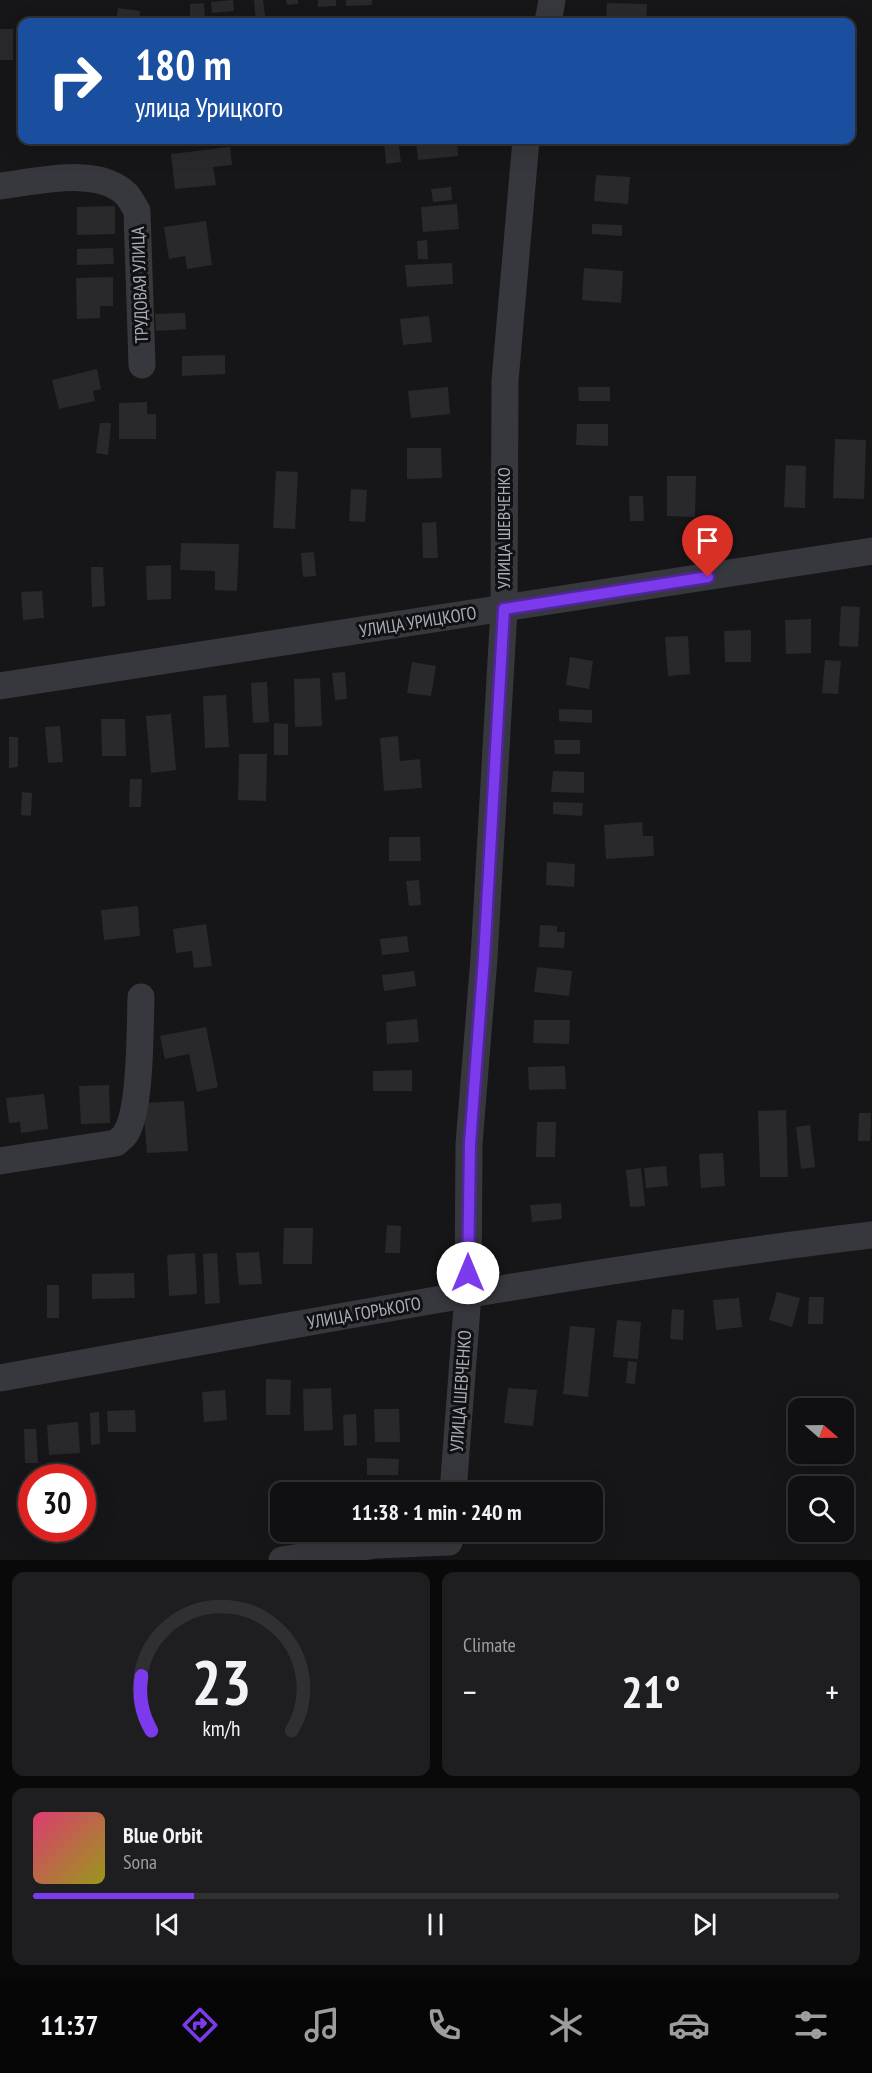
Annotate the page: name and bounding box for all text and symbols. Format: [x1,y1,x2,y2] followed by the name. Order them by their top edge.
[135,37,232,92] text: 180 m
[36,42,114,120] icon: right
[135,90,283,124] text: улица Урицкого
[126,226,153,344] street label: ТРУДОВАЯ УЛИЦА
[492,467,515,589] street label: УЛИЦА ШЕВЧЕНКО
[682,515,733,577] pin
[691,524,724,557] icon: arrive
[358,601,478,642] street label: УЛИЦА УРИЦКОГО
[436,1241,500,1305] position arrow
[305,1291,423,1334] street label: УЛИЦА ГОРЬКОГО
[445,1329,476,1453] street label: УЛИЦА ШЕВЧЕНКО
[788,1398,854,1464] north arrow
[788,1398,854,1542] map controls
[18,1464,96,1542] speed limit sign: 30
[788,1476,854,1542] button: search
[351,1498,522,1526] text: 11:38 · 1 min · 240 m
[463,1632,516,1658] text: Climate
[191,1641,251,1722] text: 23
[621,1662,681,1720] text: 21°
[463,1670,477,1713] text: −
[825,1670,839,1713] text: +
[202,1714,240,1742] text: km/h
[123,1821,202,1849] text: Blue Orbit
[123,1849,157,1875] text: Sona
[151,1908,184,1941] icon: previous
[419,1908,452,1941] icon: pause
[688,1908,721,1941] icon: next
[179,2004,221,2046] icon: directions
[301,2004,343,2046] icon: music
[423,2004,465,2046] icon: phone
[545,2004,587,2046] icon: climate
[668,2004,710,2046] icon: car
[790,2004,832,2046] icon: filters
[40,2008,99,2042] text: 11:37

